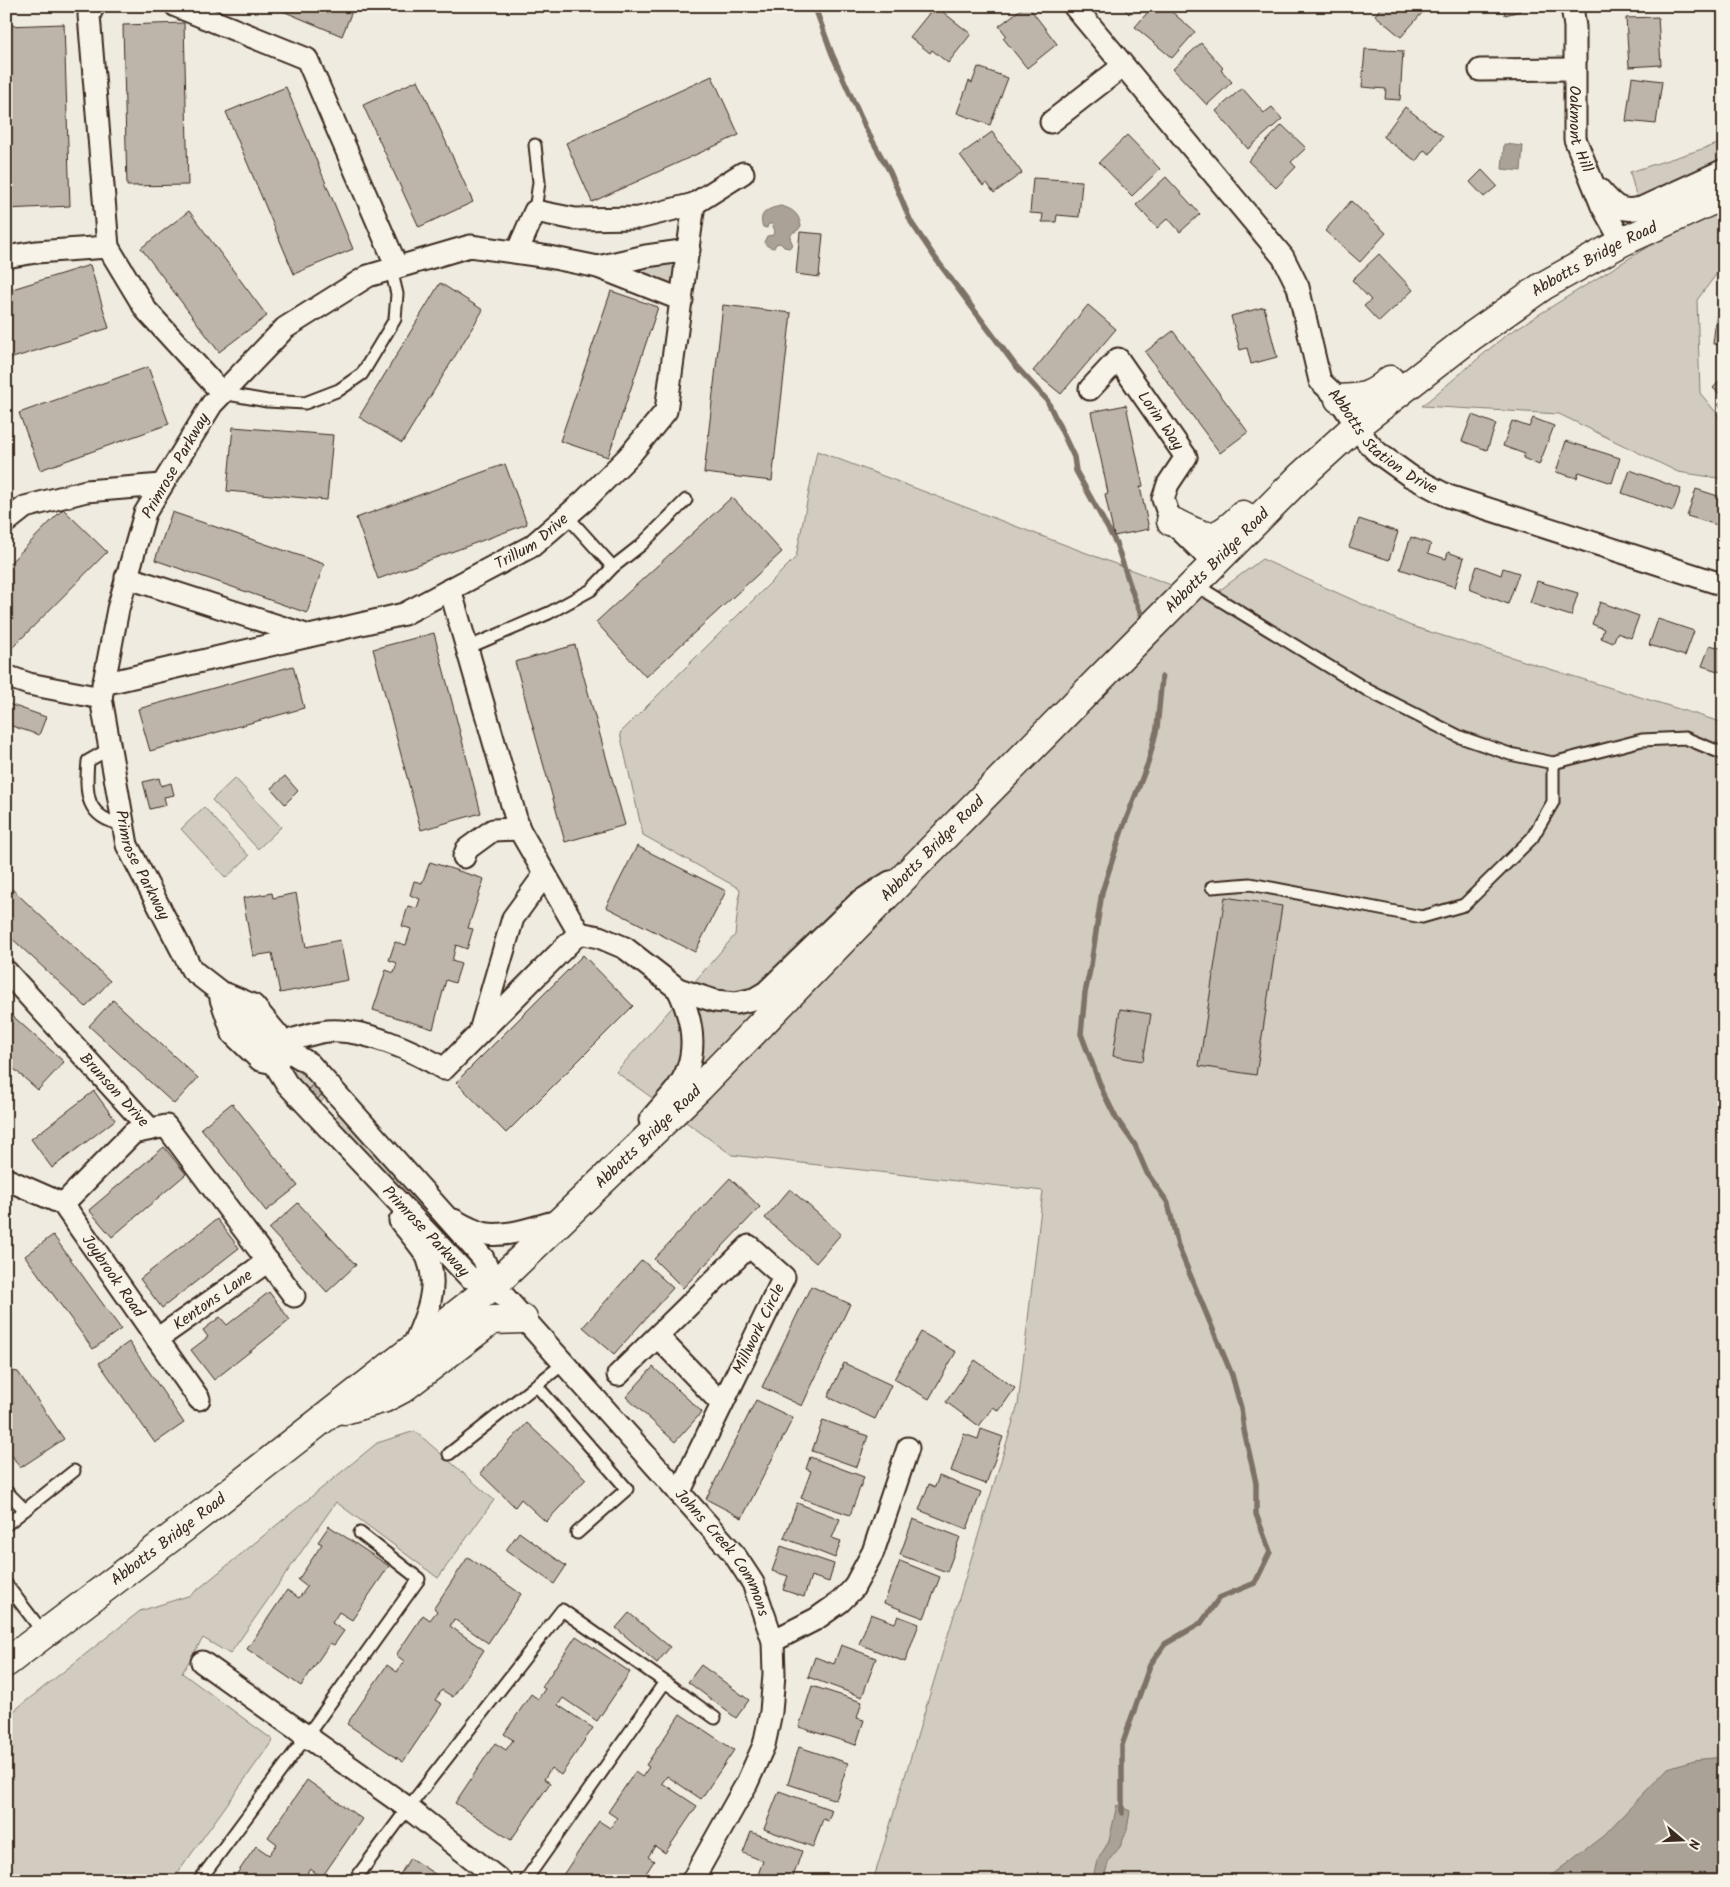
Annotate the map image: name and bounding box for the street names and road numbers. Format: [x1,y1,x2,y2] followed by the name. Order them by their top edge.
[1563,86,1600,176] street label: Oakmont Hill
[1526,215,1662,303] street label: Abbotts Bridge Road
[1322,382,1442,501] street label: Abbotts Station Drive
[1131,386,1191,456] street label: Lorin Way
[136,408,217,523] street label: Primrose Parkway
[1159,501,1276,619] street label: Abbotts Bridge Road
[490,507,574,576] street label: Trillum Drive
[874,789,991,907] street label: Abbotts Bridge Road
[109,808,177,925] street label: Primrose Parkway
[73,1047,155,1133] street label: Brunson Drive
[589,1079,708,1194] street label: Abbotts Bridge Road
[376,1180,476,1283] street label: Primrose Parkway
[75,1229,152,1324] street label: Joybrook Road
[168,1263,258,1337] street label: Kentons Lane
[726,1279,792,1379] street label: Millwork Circle
[669,1483,776,1620] street label: Johns Creek Commons
[105,1486,232,1592] street label: Abbotts Bridge Road

